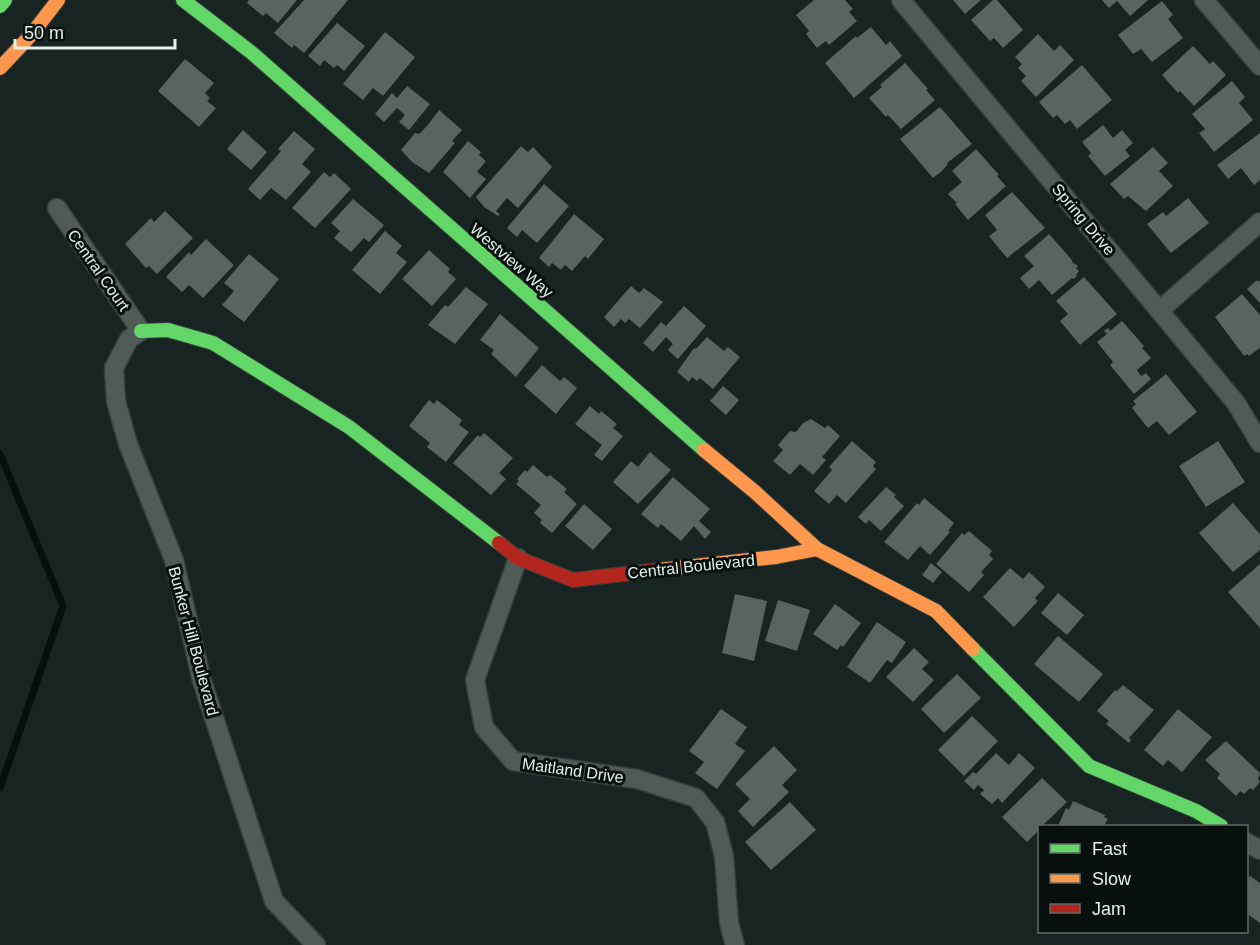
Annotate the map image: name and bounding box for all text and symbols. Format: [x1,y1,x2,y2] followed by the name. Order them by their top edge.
[15,12,176,50] scale bar
[24,23,64,43] text: 50 m
[1049,180,1118,259] street label: Spring Drive
[467,220,556,301] street label: Westview Way
[64,226,133,315] street label: Central Court
[626,551,756,582] street label: Central Boulevard
[165,565,222,718] street label: Bunker Hill Boulevard
[521,755,625,786] street label: Maitland Drive
[1038,825,1248,933] legend
[1092,839,1127,859] text: Fast
[1092,869,1132,889] text: Slow
[1092,899,1126,919] text: Jam

